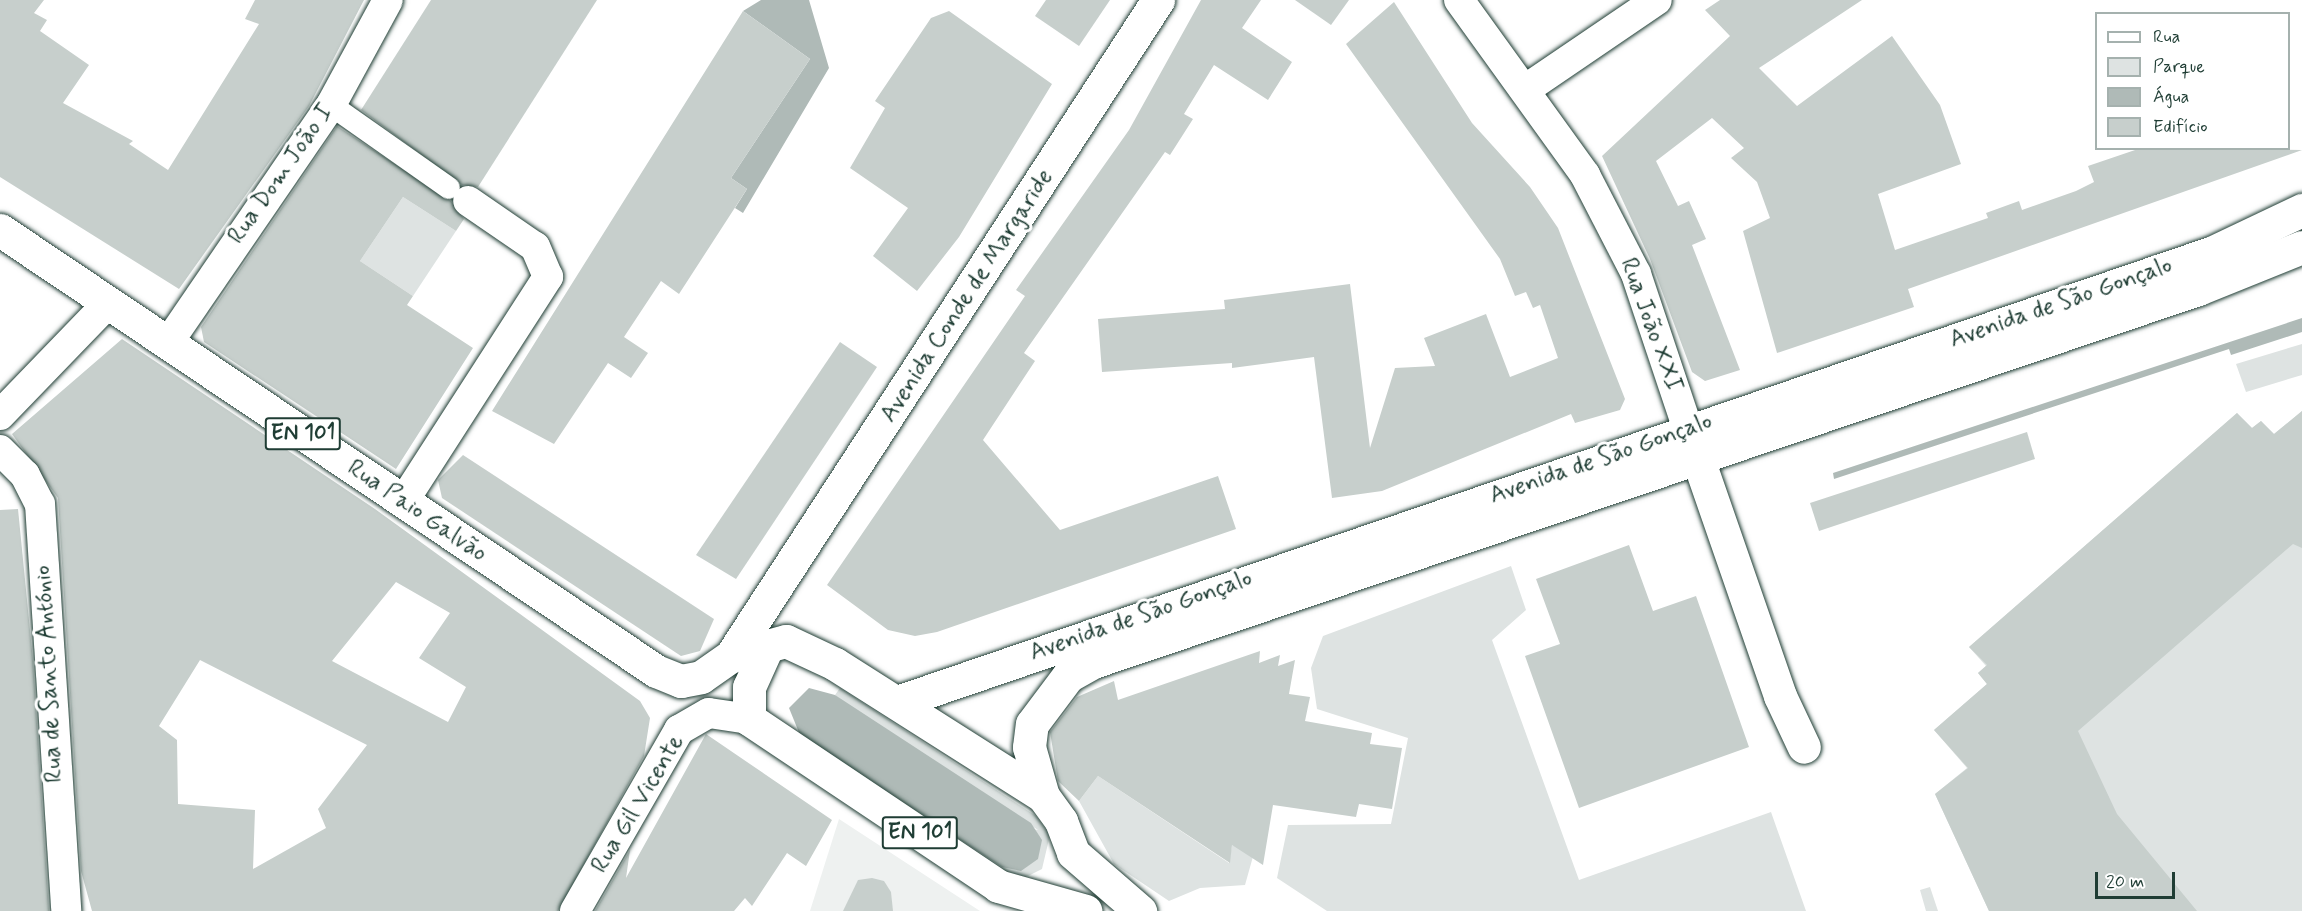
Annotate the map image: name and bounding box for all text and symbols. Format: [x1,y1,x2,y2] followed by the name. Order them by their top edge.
[2095,12,2290,150] legend
[2153,25,2180,49] text: Rua
[2153,55,2205,79] text: Parque
[2153,85,2189,109] text: Água
[222,99,340,249] street label: Rua Dom João I
[2153,115,2208,139] text: Edifício
[875,165,1059,427] street label: Avenida Conde de Margaride
[1945,251,2177,355] street label: Avenida de São Gonçalo
[1613,254,1689,396] street label: Rua João XXI
[1485,407,1717,511] street label: Avenida de São Gonçalo
[264,415,342,453] road number: EN 101
[344,455,490,567] street label: Rua Paio Galvão
[1025,564,1257,668] street label: Avenida de São Gonçalo
[29,567,69,781] street label: Rua de Santo António
[584,727,692,881] street label: Rua Gil Vicente
[881,814,959,852] road number: EN 101
[2098,860,2178,898] scale bar
[2106,870,2144,894] text: 20 m

